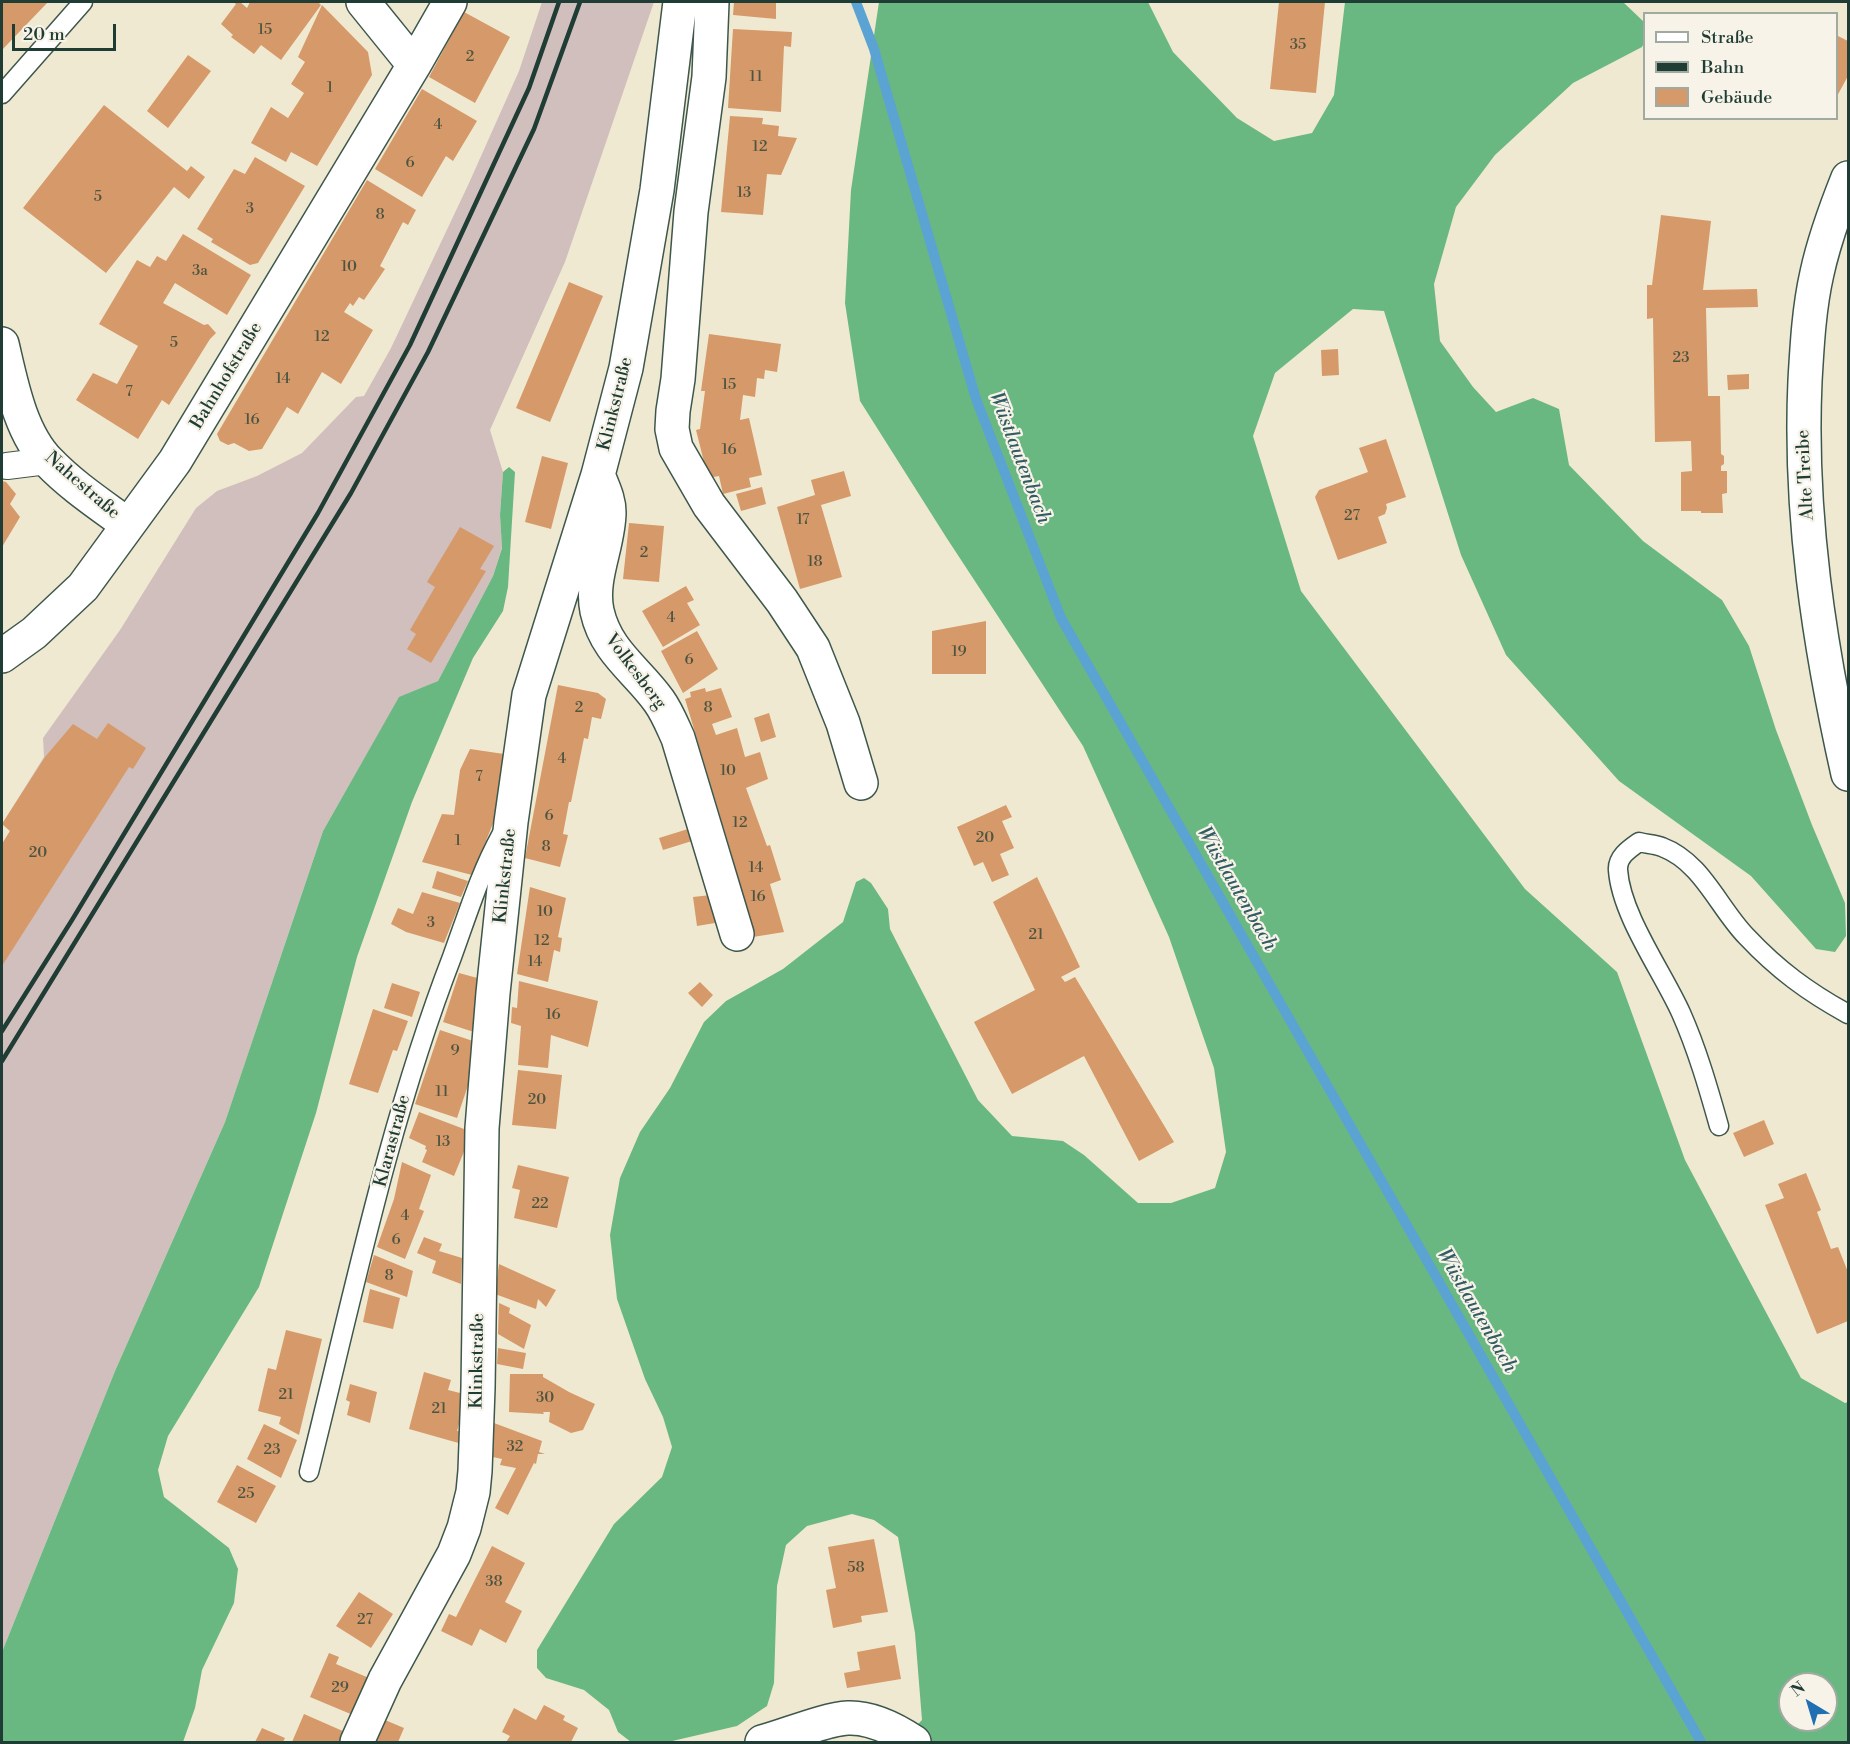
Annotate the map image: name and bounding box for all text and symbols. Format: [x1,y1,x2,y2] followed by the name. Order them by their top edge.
[15,12,118,50] scale bar
[1643,12,1838,120] legend
[258,21,272,39] house number: 15
[23,23,65,46] text: 20 m
[1701,26,1754,49] text: Straße
[1290,36,1306,54] house number: 35
[466,48,474,66] house number: 2
[1701,56,1744,79] text: Bahn
[749,68,763,86] house number: 11
[327,79,333,97] house number: 1
[1701,86,1772,109] text: Gebäude
[434,116,442,134] house number: 4
[752,138,768,156] house number: 12
[405,154,415,172] house number: 6
[737,184,751,202] house number: 13
[94,188,102,206] house number: 5
[246,200,254,218] house number: 3
[375,206,385,224] house number: 8
[341,258,357,276] house number: 10
[192,262,208,280] house number: 3a
[187,319,267,433] street label: Bahnhofstraße
[314,328,330,346] house number: 12
[170,334,178,352] house number: 5
[1673,349,1689,367] house number: 23
[594,355,638,453] street label: Klinkstraße
[276,370,290,388] house number: 14
[722,376,736,394] house number: 15
[125,383,133,401] house number: 7
[983,389,1055,527] water label: Wüstlautenbach
[244,411,260,429] house number: 16
[1793,429,1819,521] street label: Alte Treibe
[721,441,737,459] house number: 16
[40,448,124,524] street label: Nahestraße
[1344,507,1360,525] house number: 27
[796,511,810,529] house number: 17
[640,544,648,562] house number: 2
[807,553,823,571] house number: 18
[667,609,675,627] house number: 4
[600,630,670,714] street label: Volkesberg
[951,643,967,661] house number: 19
[684,651,694,669] house number: 6
[575,699,583,717] house number: 2
[703,699,713,717] house number: 8
[558,750,566,768] house number: 4
[720,762,736,780] house number: 10
[475,768,483,786] house number: 7
[544,807,554,825] house number: 6
[732,814,748,832] house number: 12
[1191,823,1281,955] water label: Wüstlautenbach
[490,827,522,925] street label: Klinkstraße
[976,829,994,847] house number: 20
[455,832,461,850] house number: 1
[541,838,551,856] house number: 8
[29,844,47,862] house number: 20
[749,859,763,877] house number: 14
[750,888,766,906] house number: 16
[537,903,553,921] house number: 10
[427,914,435,932] house number: 3
[1028,926,1044,944] house number: 21
[534,932,550,950] house number: 12
[528,953,542,971] house number: 14
[545,1006,561,1024] house number: 16
[450,1042,460,1060] house number: 9
[435,1083,449,1101] house number: 11
[528,1091,546,1109] house number: 20
[370,1092,416,1190] street label: Klarastraße
[436,1133,450,1151] house number: 13
[531,1195,549,1213] house number: 22
[401,1207,409,1225] house number: 4
[391,1231,401,1249] house number: 6
[1431,1245,1521,1377] water label: Wüstlautenbach
[384,1267,394,1285] house number: 8
[466,1313,490,1409] street label: Klinkstraße
[278,1386,294,1404] house number: 21
[536,1389,554,1407] house number: 30
[431,1400,447,1418] house number: 21
[507,1438,523,1456] house number: 32
[264,1441,280,1459] house number: 23
[238,1485,254,1503] house number: 25
[847,1559,865,1577] house number: 58
[485,1573,503,1591] house number: 38
[357,1611,373,1629] house number: 27
[1778,1672,1838,1732] north arrow
[1787,1678,1809,1701] text: N
[331,1679,349,1697] house number: 29

